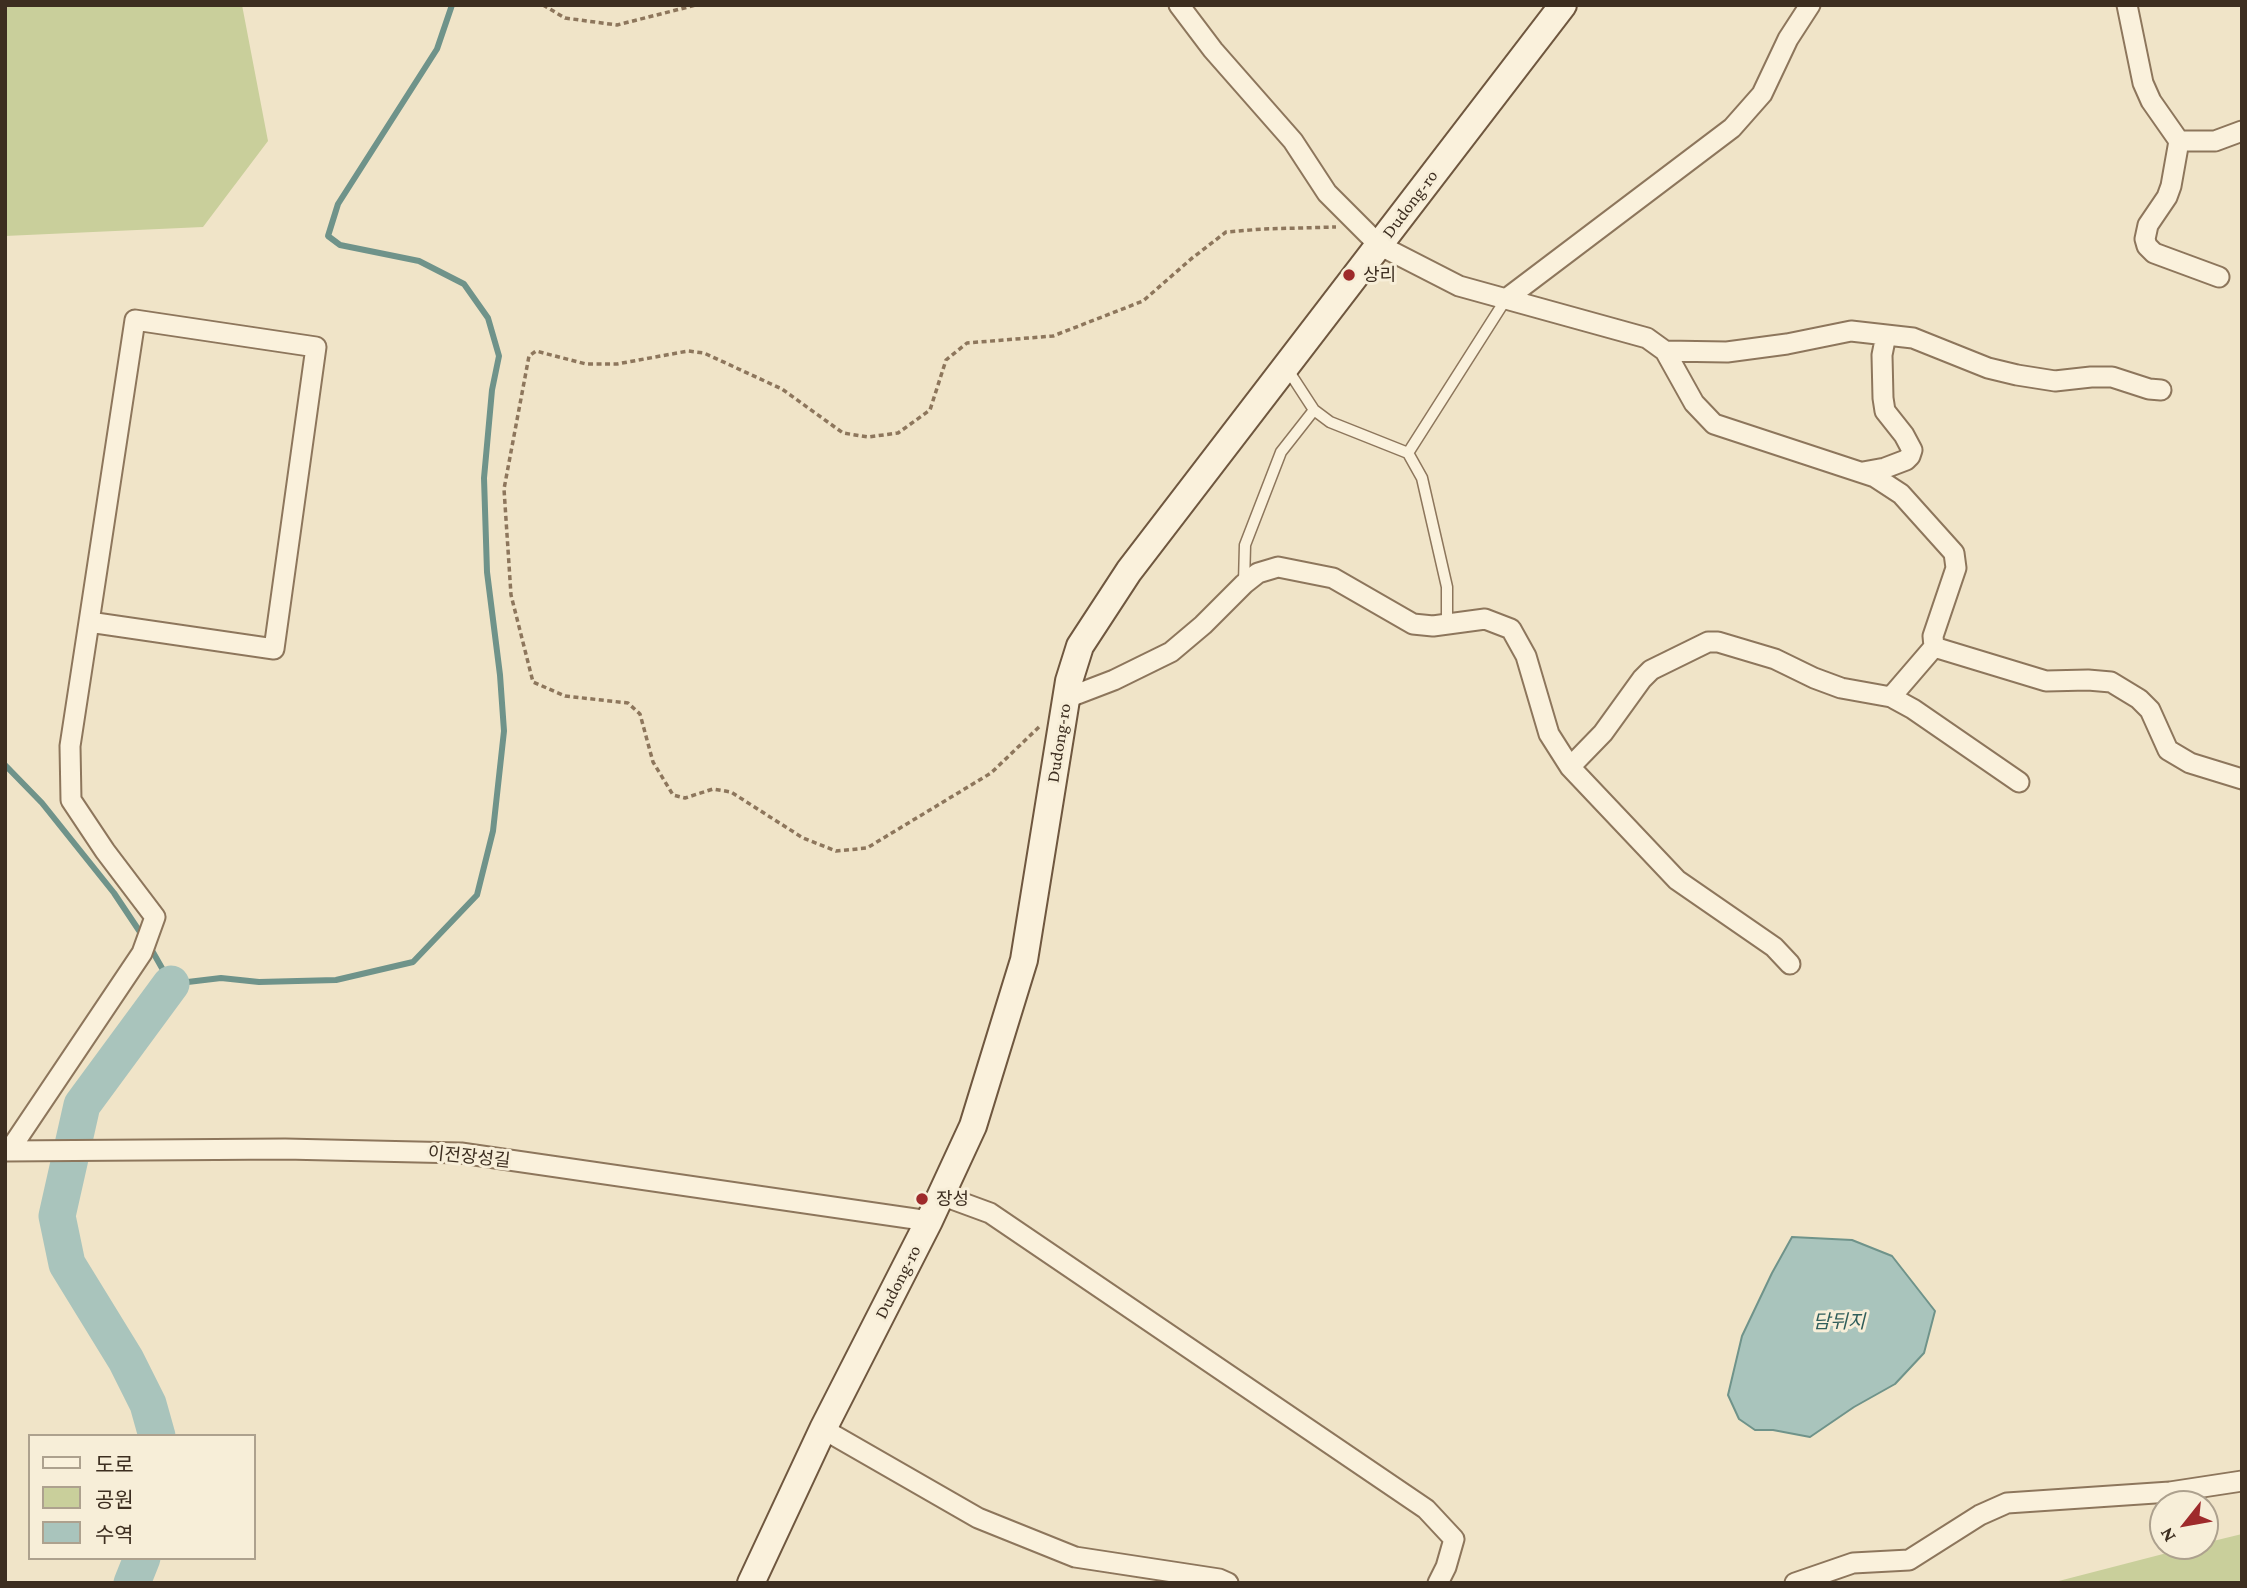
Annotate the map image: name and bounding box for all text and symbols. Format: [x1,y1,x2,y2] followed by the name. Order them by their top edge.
[1377,166,1443,242] street label: Dudong-ro
[1363,264,1396,286] place label: 상리
[1341,267,1357,283] marker: 상리
[1042,702,1076,784] street label: Dudong-ro
[427,1142,511,1172] street label: 이전장성길
[936,1188,969,1210] place label: 장성
[914,1191,930,1207] marker: 장성
[870,1242,926,1322] street label: Dudong-ro
[1813,1311,1865,1333] water label: 담뒤지
[28,1434,256,1560] legend
[95,1453,134,1477] text: 도로
[95,1488,134,1512] text: 공원
[2149,1490,2219,1560] north arrow
[95,1523,134,1547] text: 수역
[2155,1524,2180,1546] text: N

